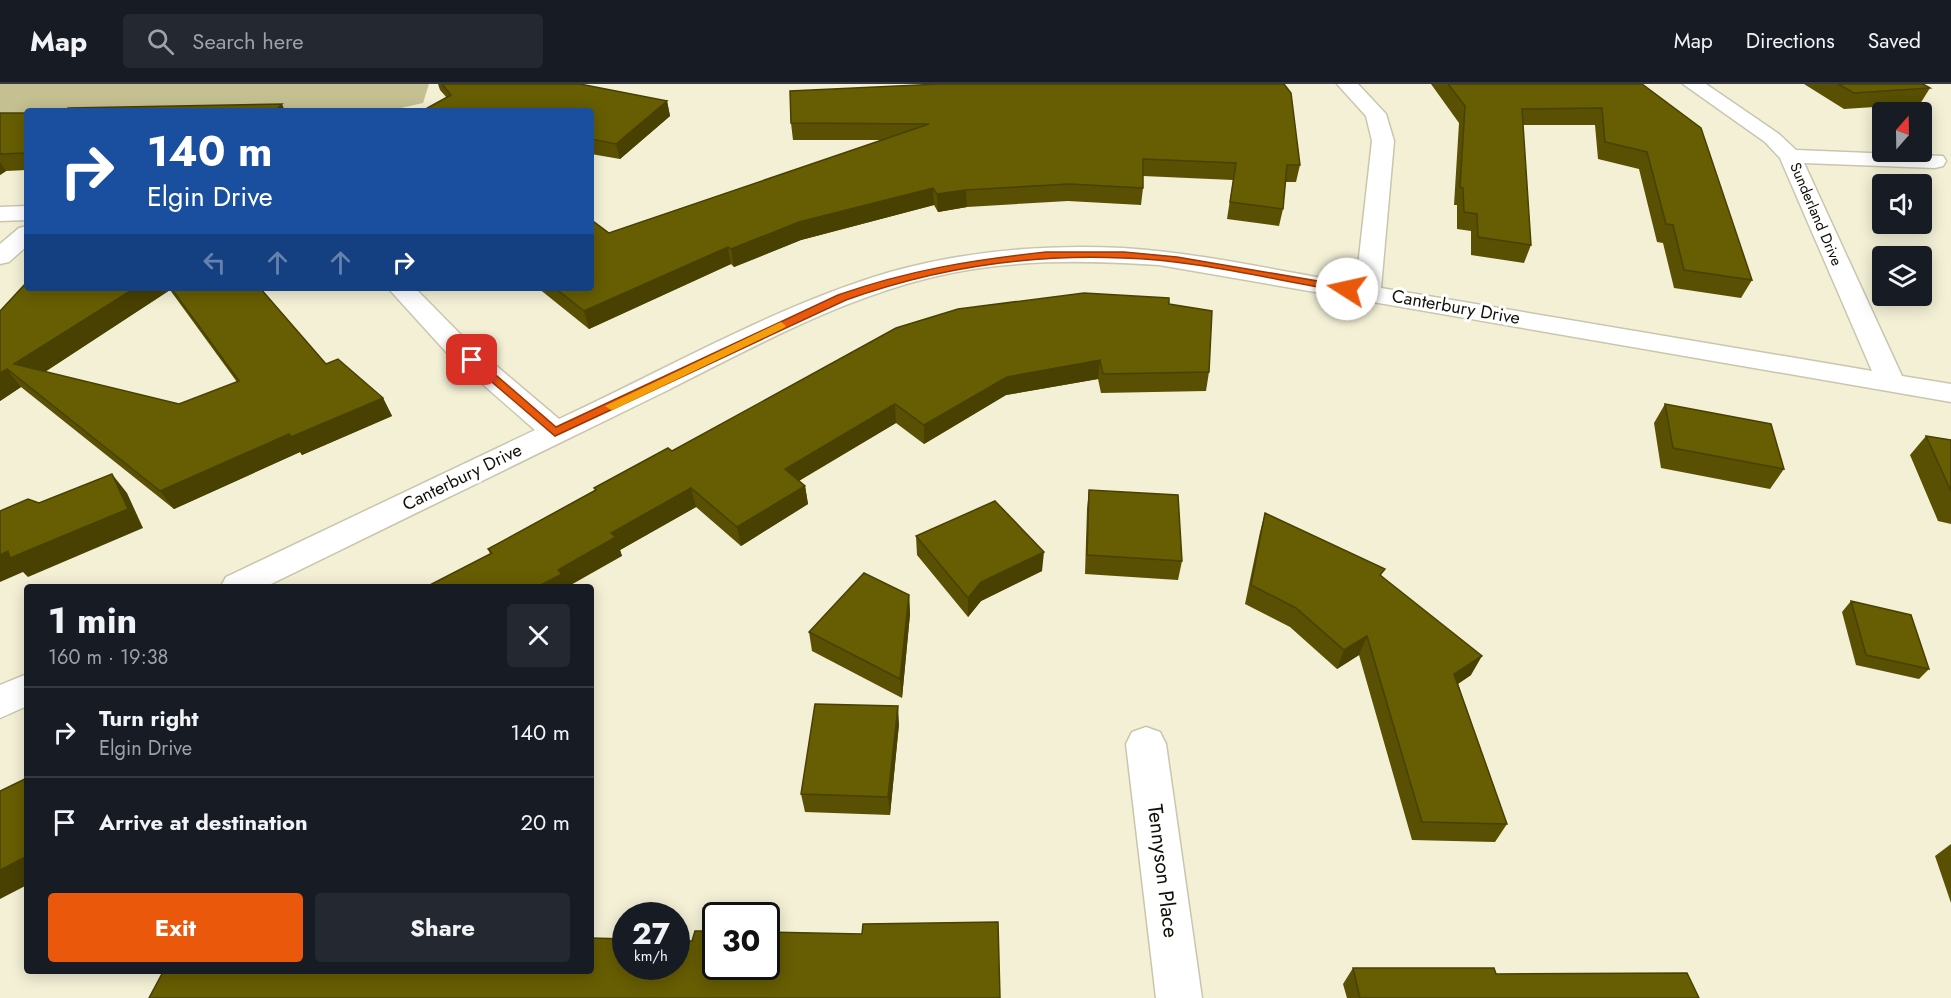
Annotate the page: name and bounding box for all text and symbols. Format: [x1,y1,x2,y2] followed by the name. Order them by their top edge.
[123,14,543,68] search box
[30,21,87,62] text: Map
[144,25,177,58] icon: search
[192,25,304,57] text: Search here
[1674,26,1713,56] text: Map
[1746,26,1835,56] text: Directions
[1868,26,1921,56] text: Saved
[1872,102,1932,162] north arrow
[1872,102,1932,306] map controls
[147,121,273,182] text: 140 m
[48,132,126,210] icon: right
[1784,159,1848,269] street label: Sunderland Drive
[1872,174,1932,234] button: sound
[147,177,273,216] text: Elgin Drive
[198,246,231,279] icon: left
[261,246,294,279] icon: ahead
[324,246,357,279] icon: ahead
[387,246,420,279] icon: right
[1872,246,1932,306] button: layers
[1315,257,1379,321] position arrow
[1390,283,1522,331] street label: Canterbury Drive
[446,334,497,385] pin
[455,343,488,376] icon: arrive
[398,437,526,517] street label: Canterbury Drive
[48,594,137,646] text: 1 min
[507,604,570,667] button: close
[48,643,168,672] text: 160 m · 19:38
[99,702,199,734] text: Turn right
[48,716,81,749] icon: right
[510,716,570,748] text: 140 m
[99,734,192,763] text: Elgin Drive
[1140,803,1186,940] street label: Tennyson Place
[48,806,81,839] icon: arrive
[99,806,308,838] text: Arrive at destination
[521,806,570,838] text: 20 m
[48,893,303,962] button: Exit
[315,893,570,962] button: Share
[702,902,780,980] speed limit sign: 30
[632,912,670,955] text: 27
[634,945,668,967] text: km/h

